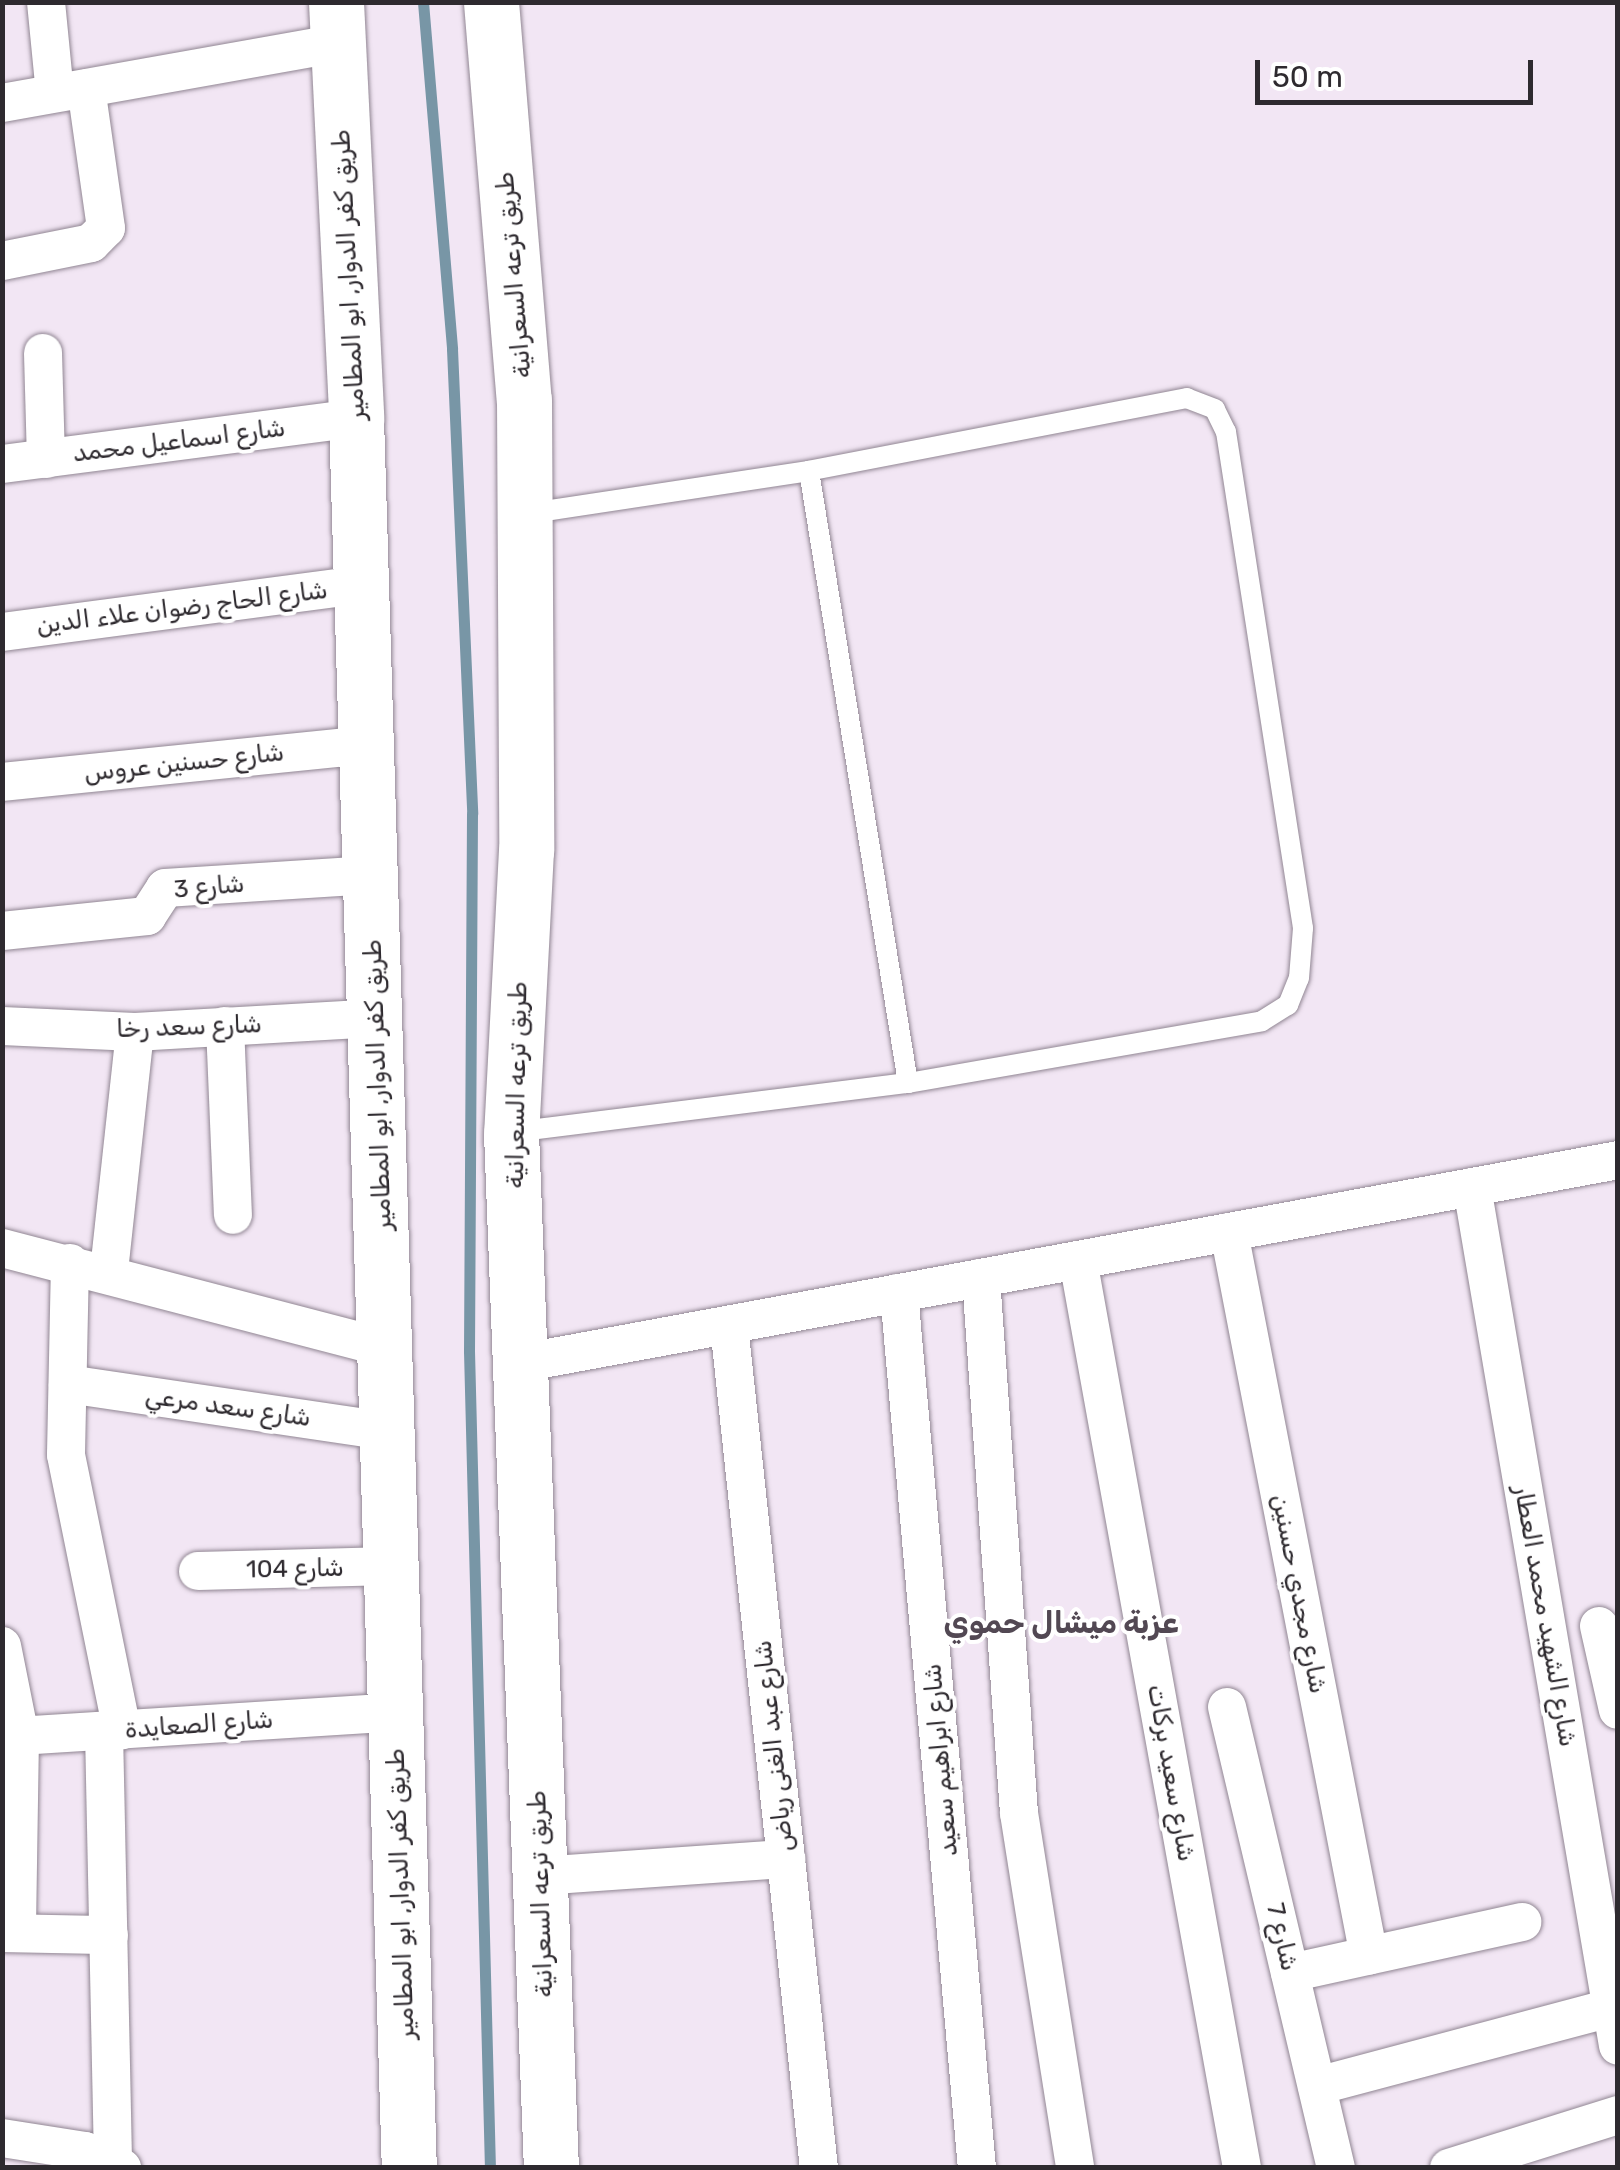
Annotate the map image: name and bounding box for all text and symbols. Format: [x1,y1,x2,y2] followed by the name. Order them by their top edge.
[1260,40,1538,102] scale bar
[1272,59,1343,95] text: 50 m
[326,129,372,421] street label: طريق كفر الدوار, ابو المطامير
[490,171,538,379] street label: طريق ترعه السعرانية
[71,413,287,469] street label: شارع اسماعيل محمد
[35,575,329,641] street label: شارع الحاج رضوان علاء الدين
[83,738,285,788] street label: شارع حسنين عروس
[172,869,246,905] street label: شارع 3
[358,939,398,1231] street label: طريق كفر الدوار, ابو المطامير
[500,981,534,1189] street label: طريق ترعه السعرانية
[116,1009,262,1045] street label: شارع سعد رخا
[143,1381,313,1433] street label: شارع سعد مرعي
[1507,1483,1583,1749] street label: شارع الشهيد محمد العطار
[1265,1492,1333,1696] street label: شارع مجدي حسنين
[246,1553,344,1585] street label: شارع 104
[943,1605,1179,1641] district label: عزبة ميشال حموي
[748,1639,800,1853] street label: شارع عبد الغنى رياض
[918,1662,964,1858] street label: شارع ابراهيم سعيد
[1141,1682,1201,1864] street label: شارع سعيد بركات
[124,1705,274,1745] street label: شارع الصعايدة
[381,1748,421,2040] street label: طريق كفر الدوار, ابو المطامير
[522,1790,560,1998] street label: طريق ترعه السعرانية
[1260,1900,1304,1974] street label: شارع 7

